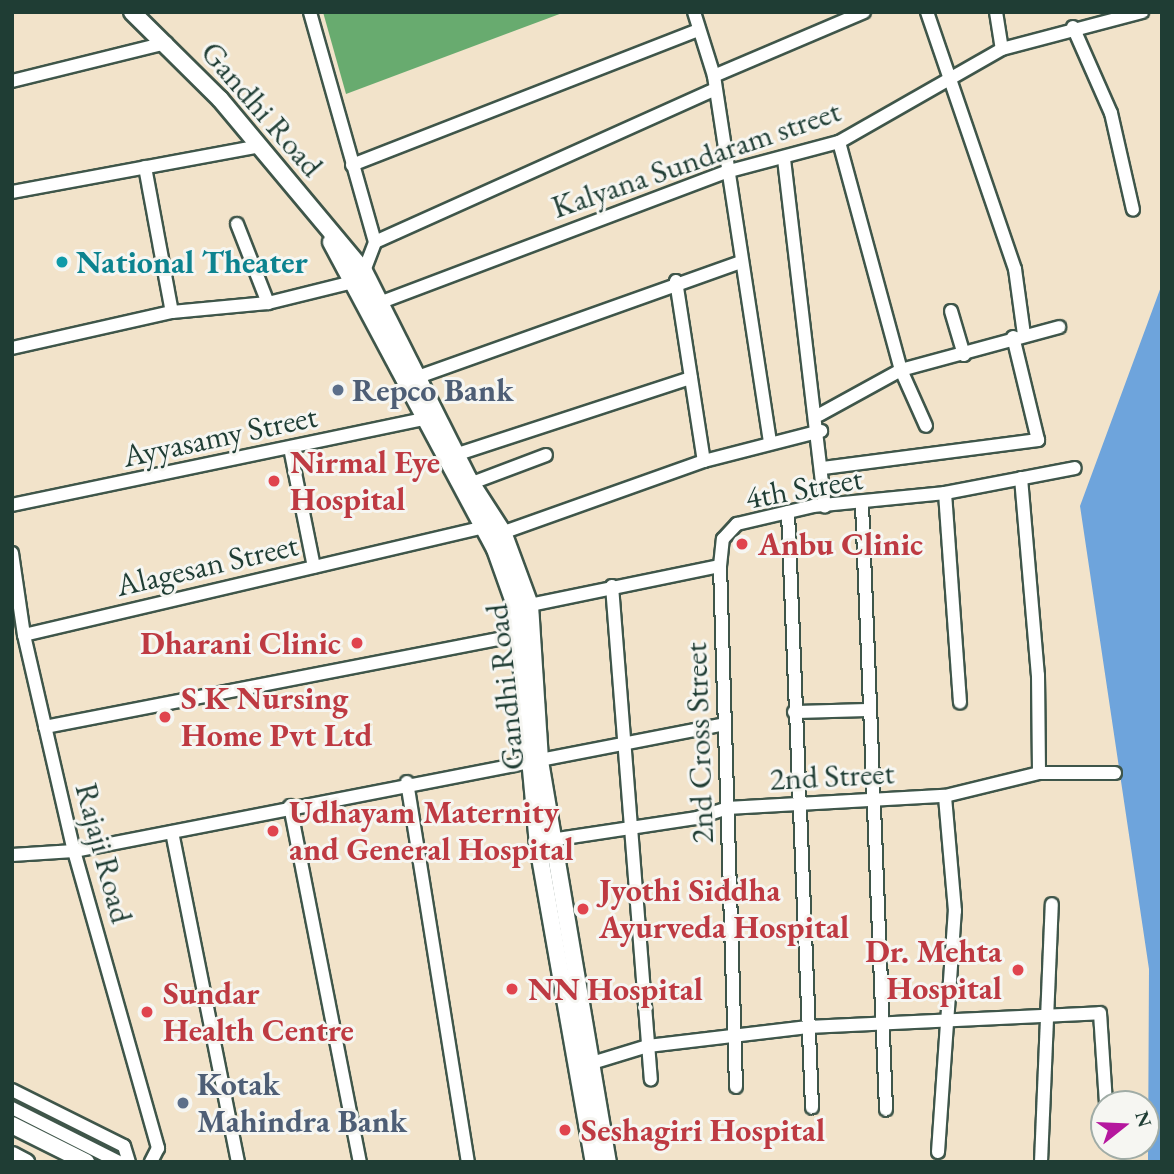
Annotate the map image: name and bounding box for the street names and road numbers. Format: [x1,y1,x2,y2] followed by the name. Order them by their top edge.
[193,33,331,185] street label: Gandhi Road
[547,92,845,226] street label: Kalyana Sundaram street
[119,397,321,475] street label: Ayyasamy Street
[742,459,866,517] street label: 4th Street
[112,525,302,605] street label: Alagesan Street
[477,602,533,772] street label: Gandhi Road
[676,642,722,844] street label: 2nd Cross Street
[769,754,895,798] street label: 2nd Street
[67,779,141,927] street label: Rajaji Road

